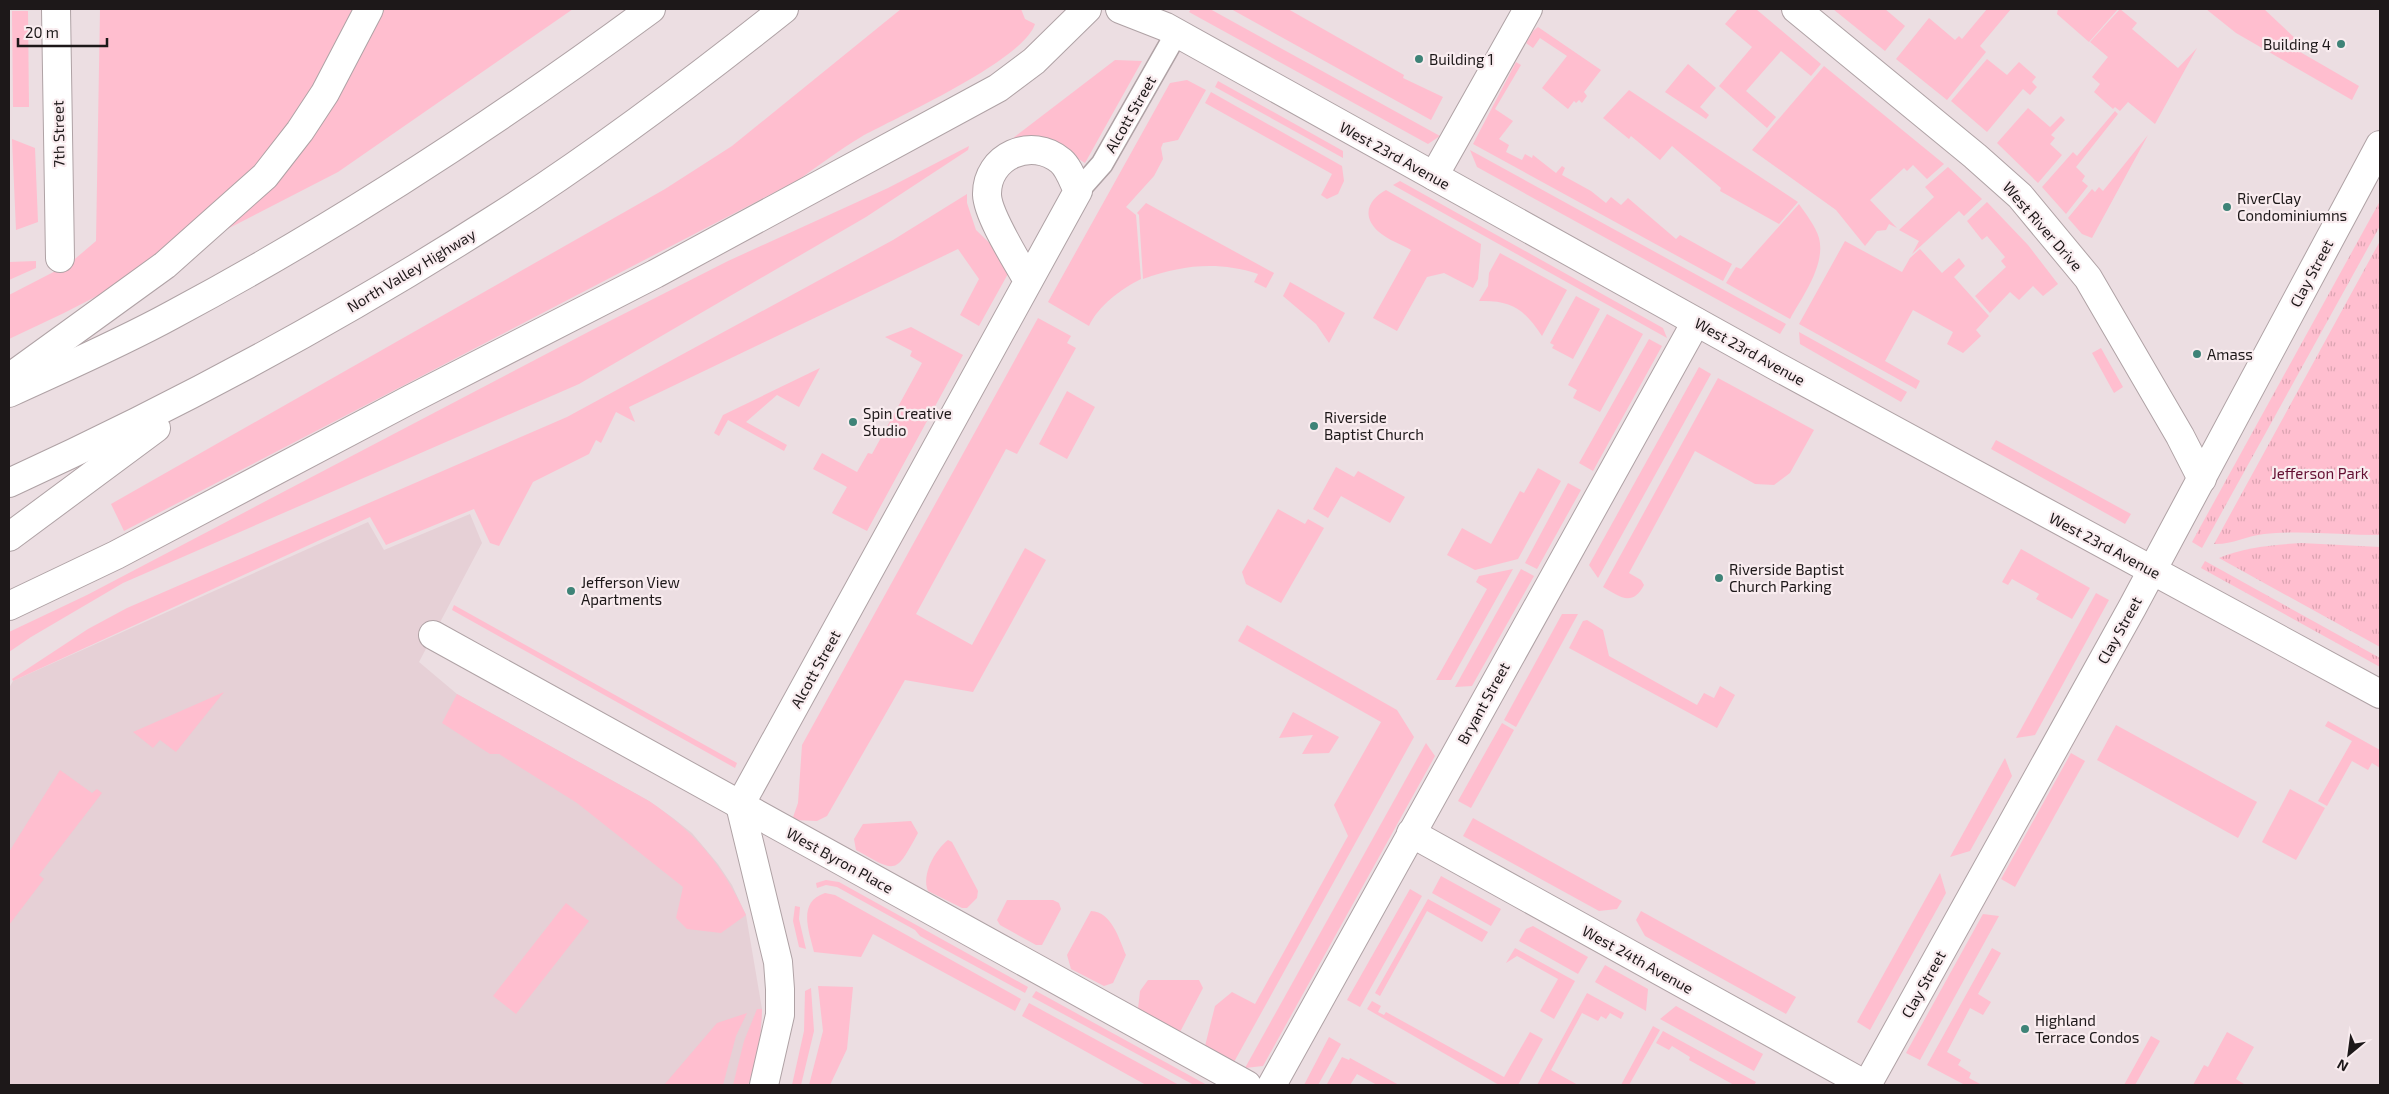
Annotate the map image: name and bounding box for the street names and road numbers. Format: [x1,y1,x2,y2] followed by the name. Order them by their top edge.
[1101,72,1159,156] street label: Alcott Street
[48,100,68,168] street label: 7th Street
[1337,117,1453,193] street label: West 23rd Avenue
[1999,178,2087,274] street label: West River Drive
[344,224,479,315] street label: North Valley Highway
[2286,236,2336,310] street label: Clay Street
[1692,313,1808,389] street label: West 23rd Avenue
[2046,508,2164,582] street label: West 23rd Avenue
[2093,593,2145,667] street label: Clay Street
[786,627,844,711] street label: Alcott Street
[1453,659,1513,747] street label: Bryant Street
[784,823,896,897] street label: West Byron Place
[1579,921,1697,997] street label: West 24th Avenue
[1897,947,1949,1021] street label: Clay Street

